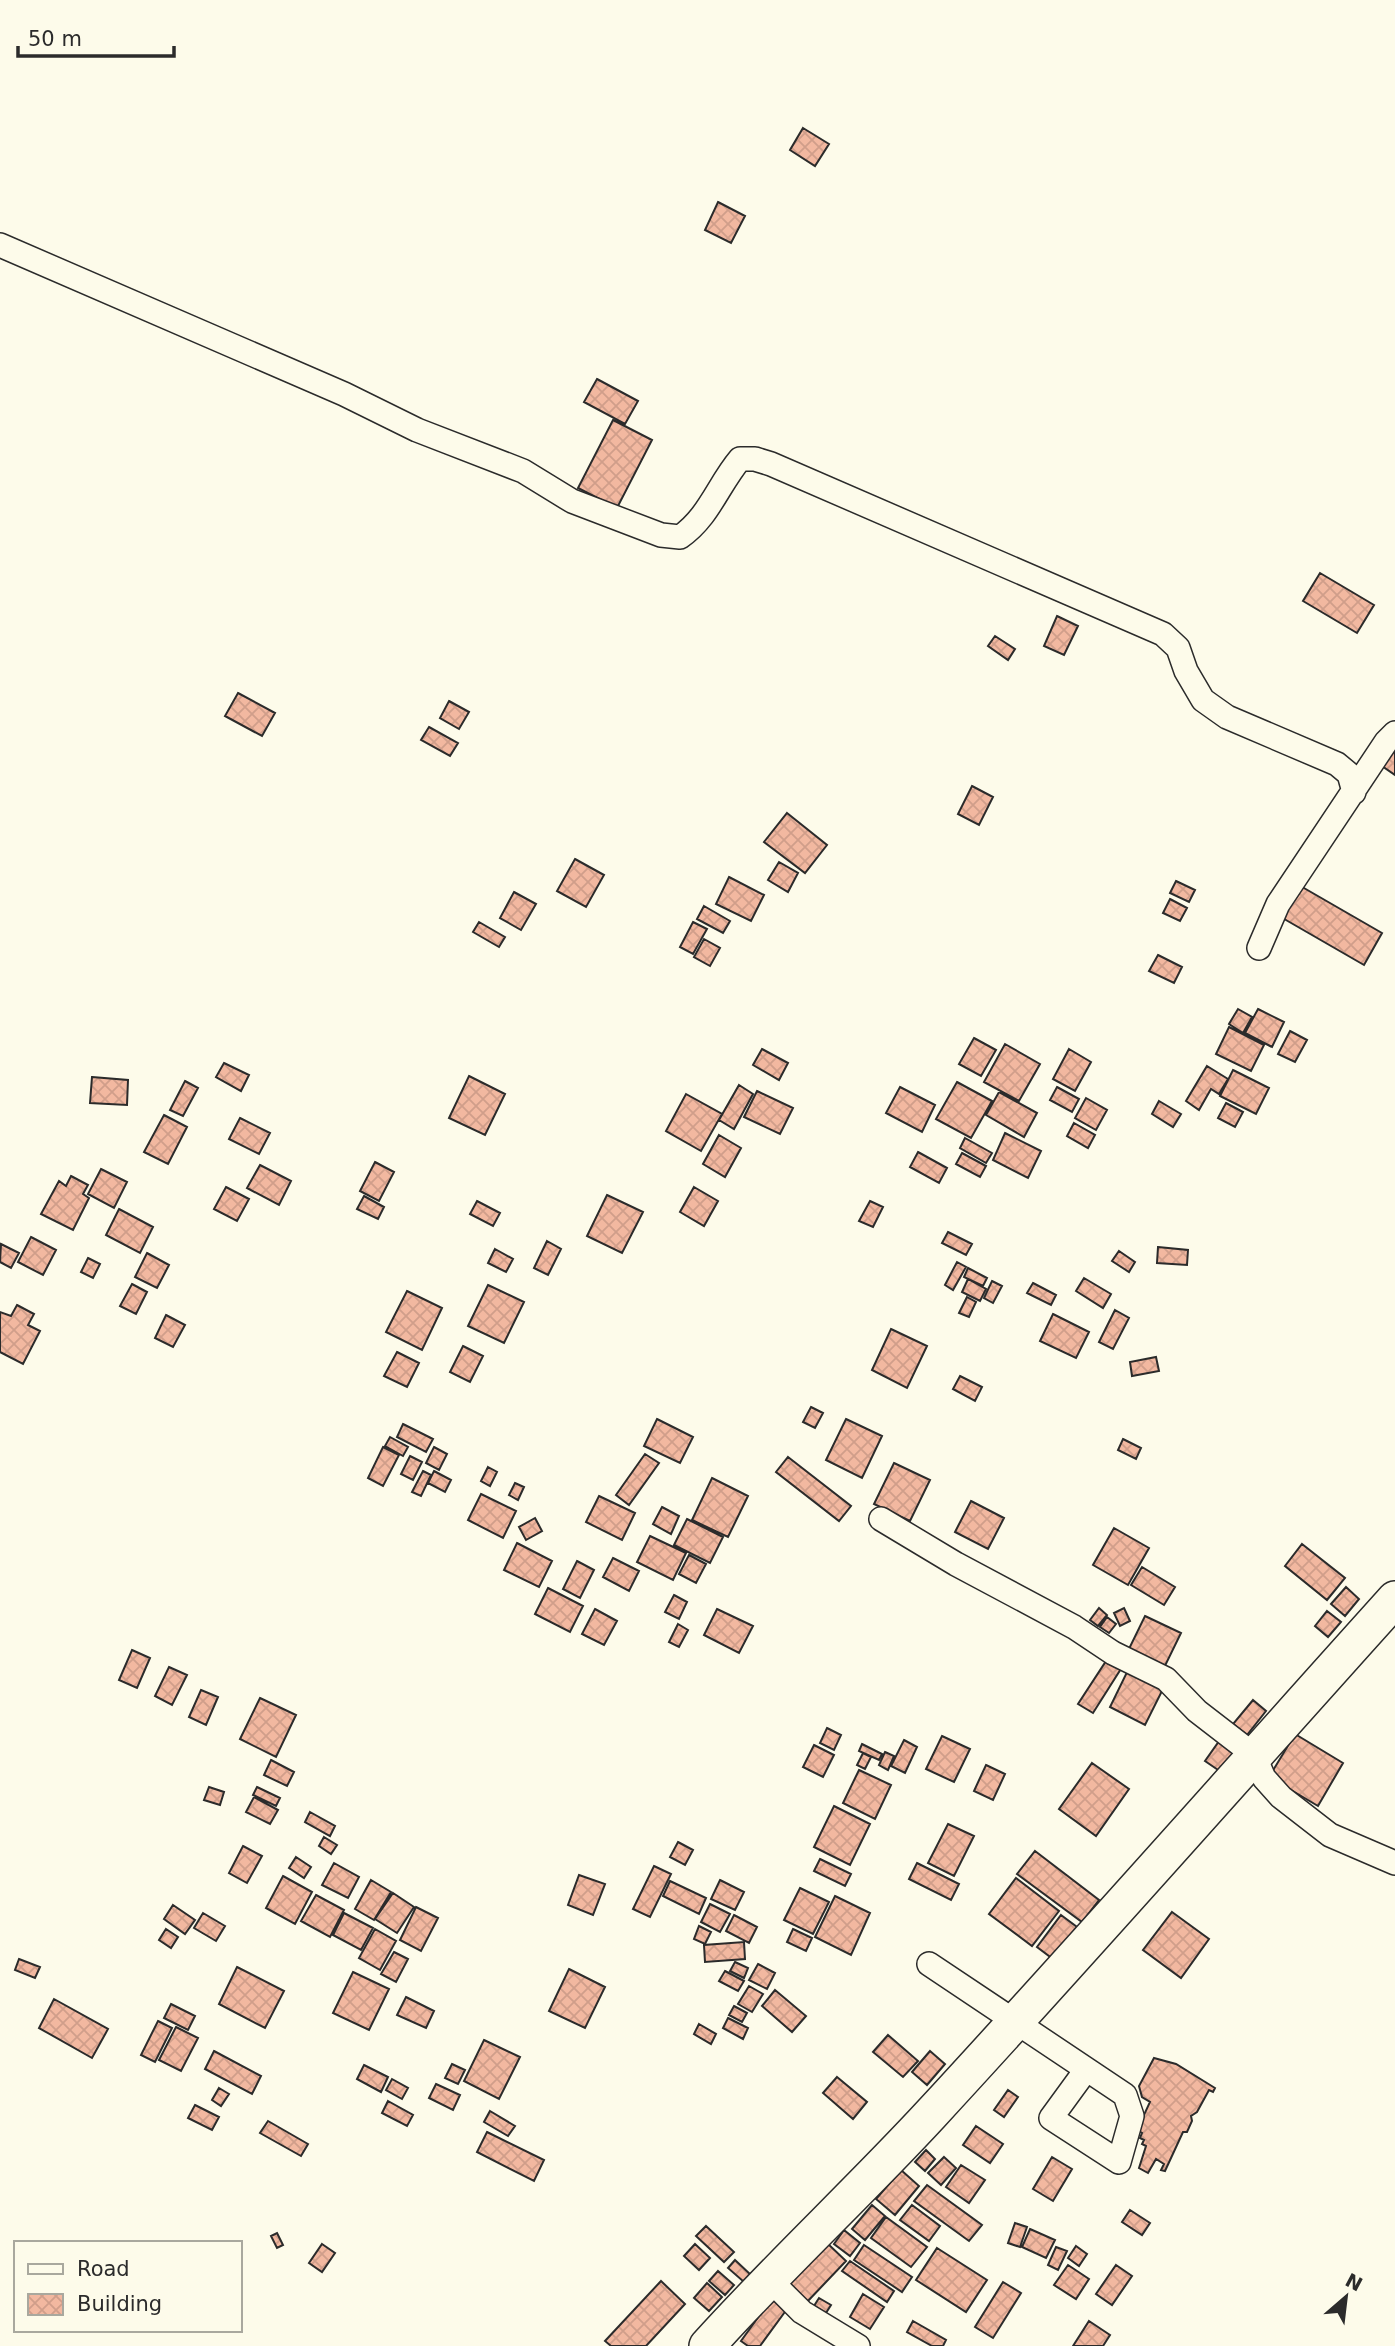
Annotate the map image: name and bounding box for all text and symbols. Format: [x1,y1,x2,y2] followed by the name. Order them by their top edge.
[18,14,173,58] scale bar
[28,27,82,51] text: 50 m
[14,2241,242,2332] legend
[77,2257,130,2281] text: Road
[1311,2262,1381,2332] north arrow
[1342,2269,1366,2295] text: N
[77,2292,162,2316] text: Building

